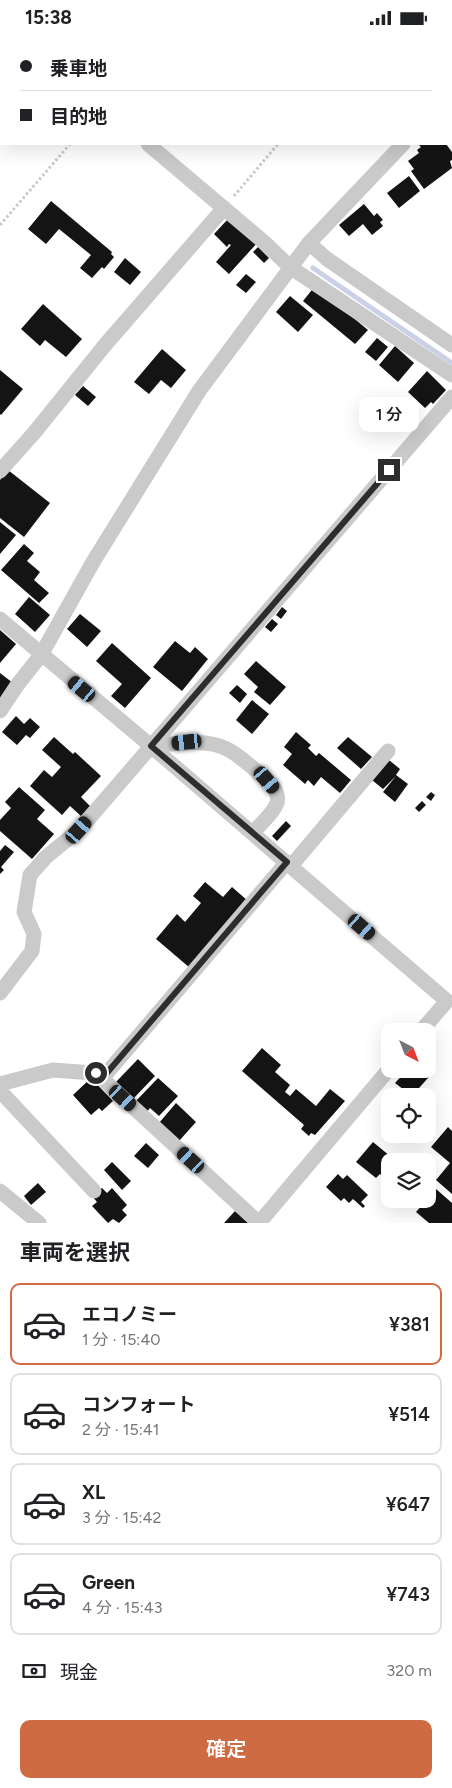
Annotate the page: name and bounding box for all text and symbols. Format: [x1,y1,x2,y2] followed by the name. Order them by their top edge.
[25,6,72,29] text: 15:38
[50,57,107,80] text: 乗車地
[50,105,107,128] text: 目的地
[359,397,419,433] callout: 1 分
[376,405,402,424] text: 1 分
[378,459,400,481] route end
[65,674,98,704] car
[171,733,202,751] car
[251,764,282,796] car
[63,814,94,846] car
[345,911,378,943] car
[381,1023,436,1077] north arrow
[381,1023,436,1208] map controls
[85,1062,107,1084] route start
[106,1082,139,1114] car
[381,1088,436,1143] button: locate
[174,1144,207,1176] car
[381,1153,436,1208] button: layers
[20,1239,130,1266] text: 車両を選択
[22,1302,67,1347] icon: car
[82,1303,177,1326] text: エコノミー
[389,1313,430,1336] text: ¥381
[82,1330,161,1349] text: 1 分 · 15:40
[22,1392,67,1437] icon: car
[82,1393,195,1416] text: コンフォート
[388,1403,430,1426] text: ¥514
[82,1420,159,1439] text: 2 分 · 15:41
[82,1481,105,1504] text: XL
[22,1482,67,1527] icon: car
[386,1493,430,1516] text: ¥647
[82,1508,161,1527] text: 3 分 · 15:42
[82,1571,135,1594] text: Green
[22,1572,67,1617] icon: car
[386,1583,430,1606] text: ¥743
[82,1598,162,1617] text: 4 分 · 15:43
[20,1657,48,1685] icon: cash
[60,1661,98,1684] text: 現金
[387,1661,432,1680] text: 320 m
[20,1720,432,1778] button: 確定

